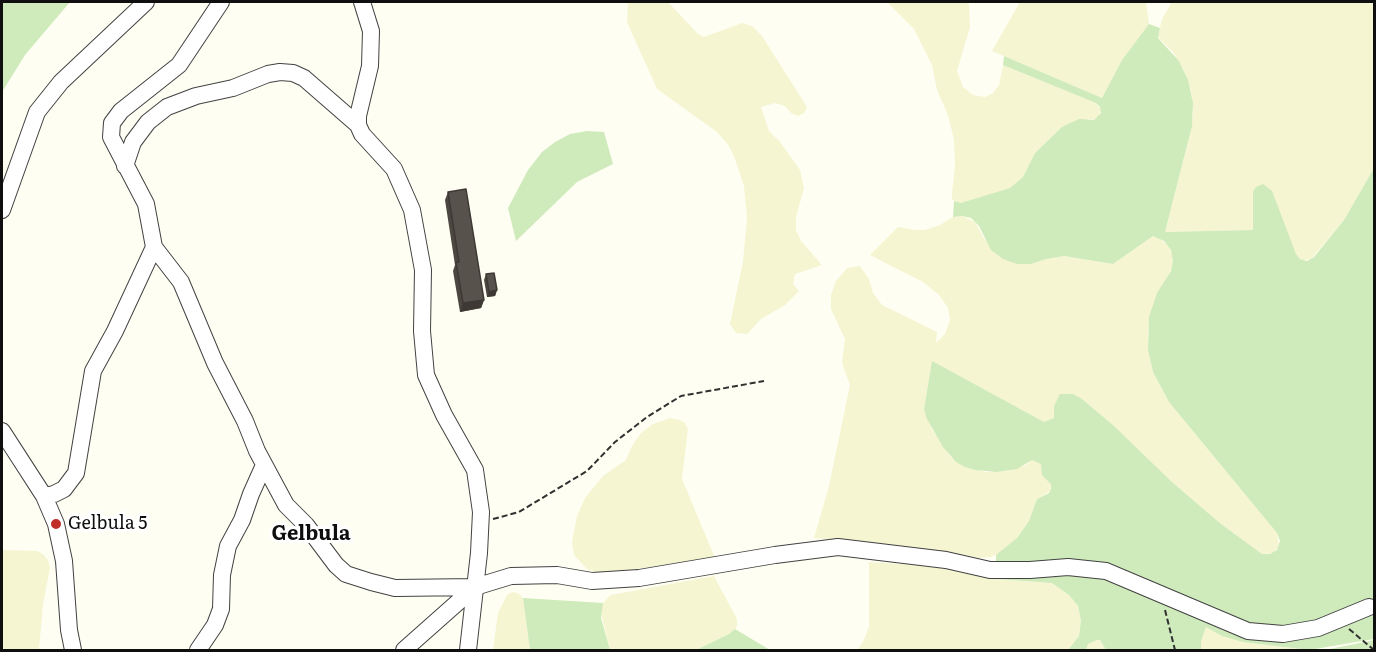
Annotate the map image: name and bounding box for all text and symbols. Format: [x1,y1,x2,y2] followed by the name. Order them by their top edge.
[68,513,147,535] place label: Gelbula 5
[49,517,63,531] marker: Gelbula 5
[272,522,350,546] district label: Gelbula

